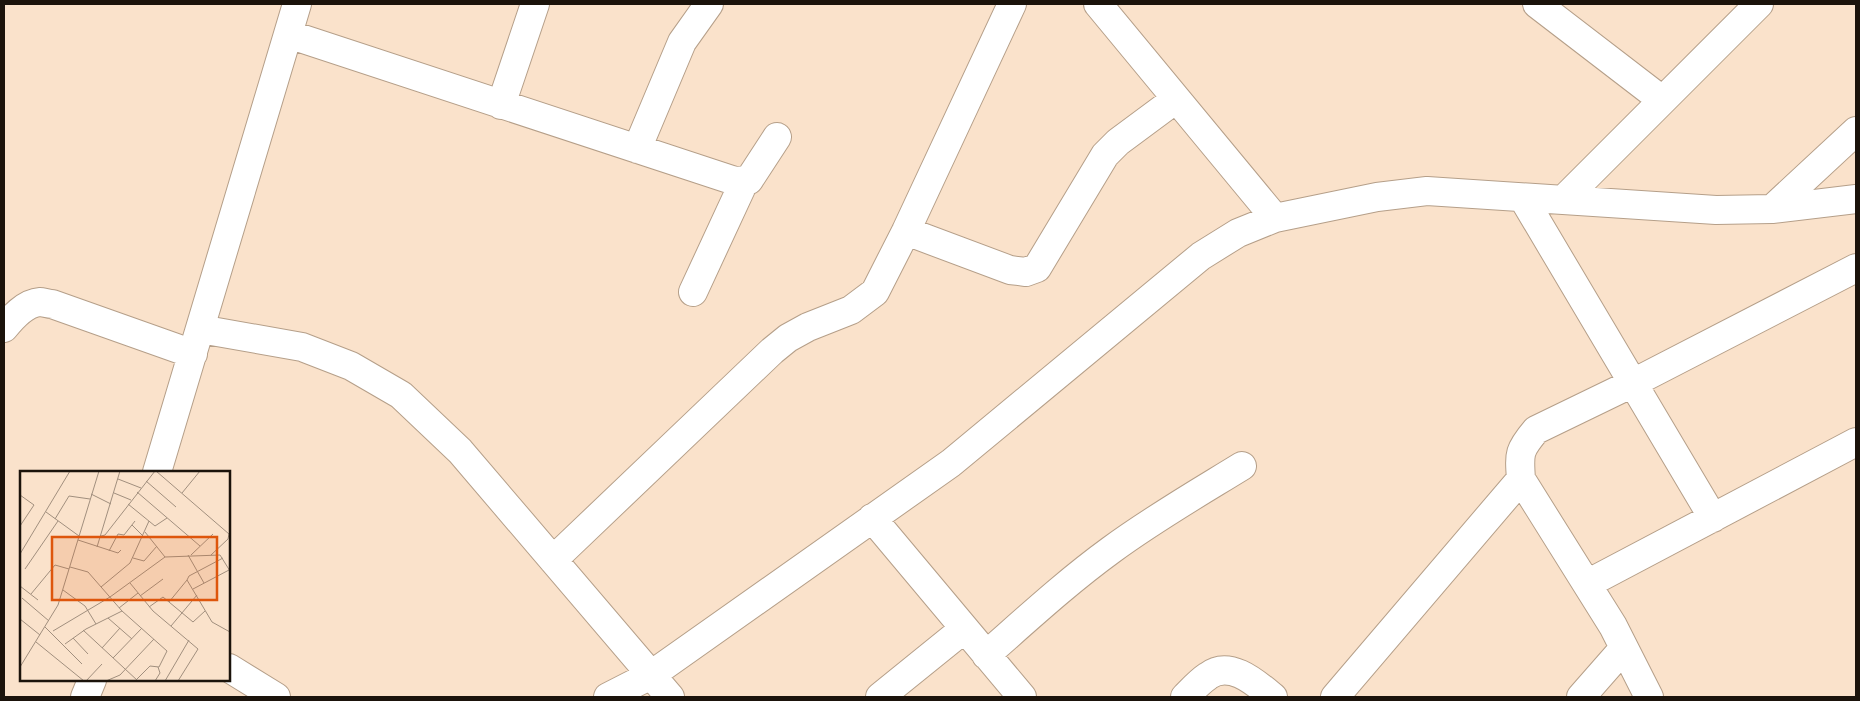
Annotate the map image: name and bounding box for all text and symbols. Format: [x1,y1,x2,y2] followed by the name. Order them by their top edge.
[20,471,230,681] inset map

